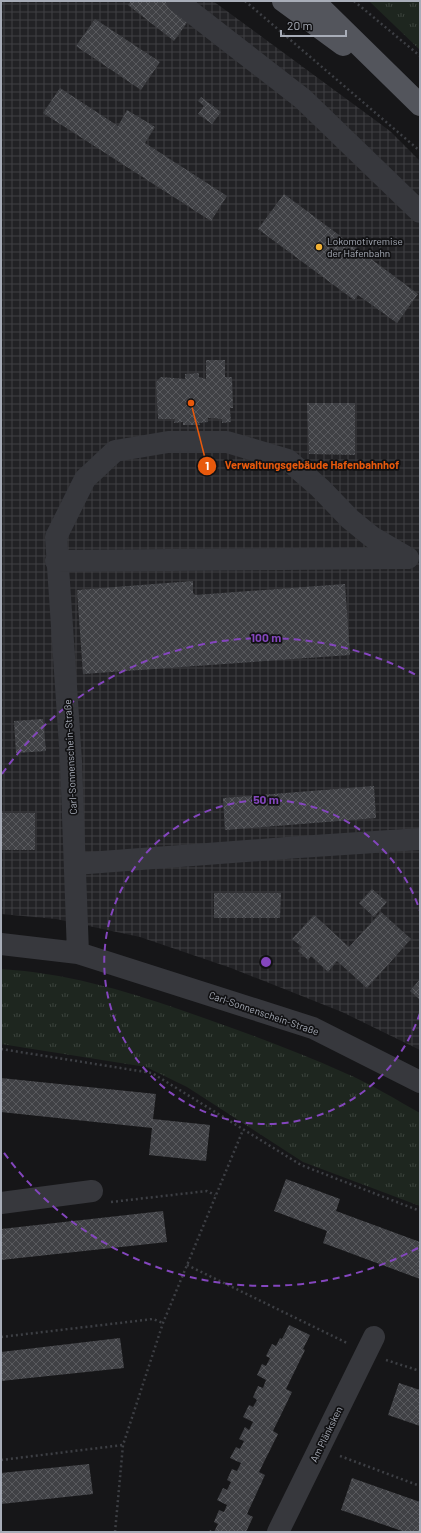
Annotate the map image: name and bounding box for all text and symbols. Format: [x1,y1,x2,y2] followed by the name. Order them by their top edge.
[281,12,346,38] scale bar
[287,18,313,32] text: 20 m
[327,235,403,259] place label: Lokomotivremise der Hafenbahn
[314,242,324,252] marker: Lokomotivremise der Hafenbahn
[197,454,407,477] callout: Verwaltungsgebäude Hafenbahnhof
[205,458,209,472] text: 1
[225,458,399,471] text: Verwaltungsgebäude Hafenbahnhof
[251,630,281,644] text: 100 m
[61,699,79,815] street label: Carl-Sonnenschein-Straße
[253,792,279,806] text: 50 m
[259,955,273,969] centre of rings
[208,989,320,1037] street label: Carl-Sonnenschein-Straße
[307,1404,345,1464] street label: Am Plänksken

